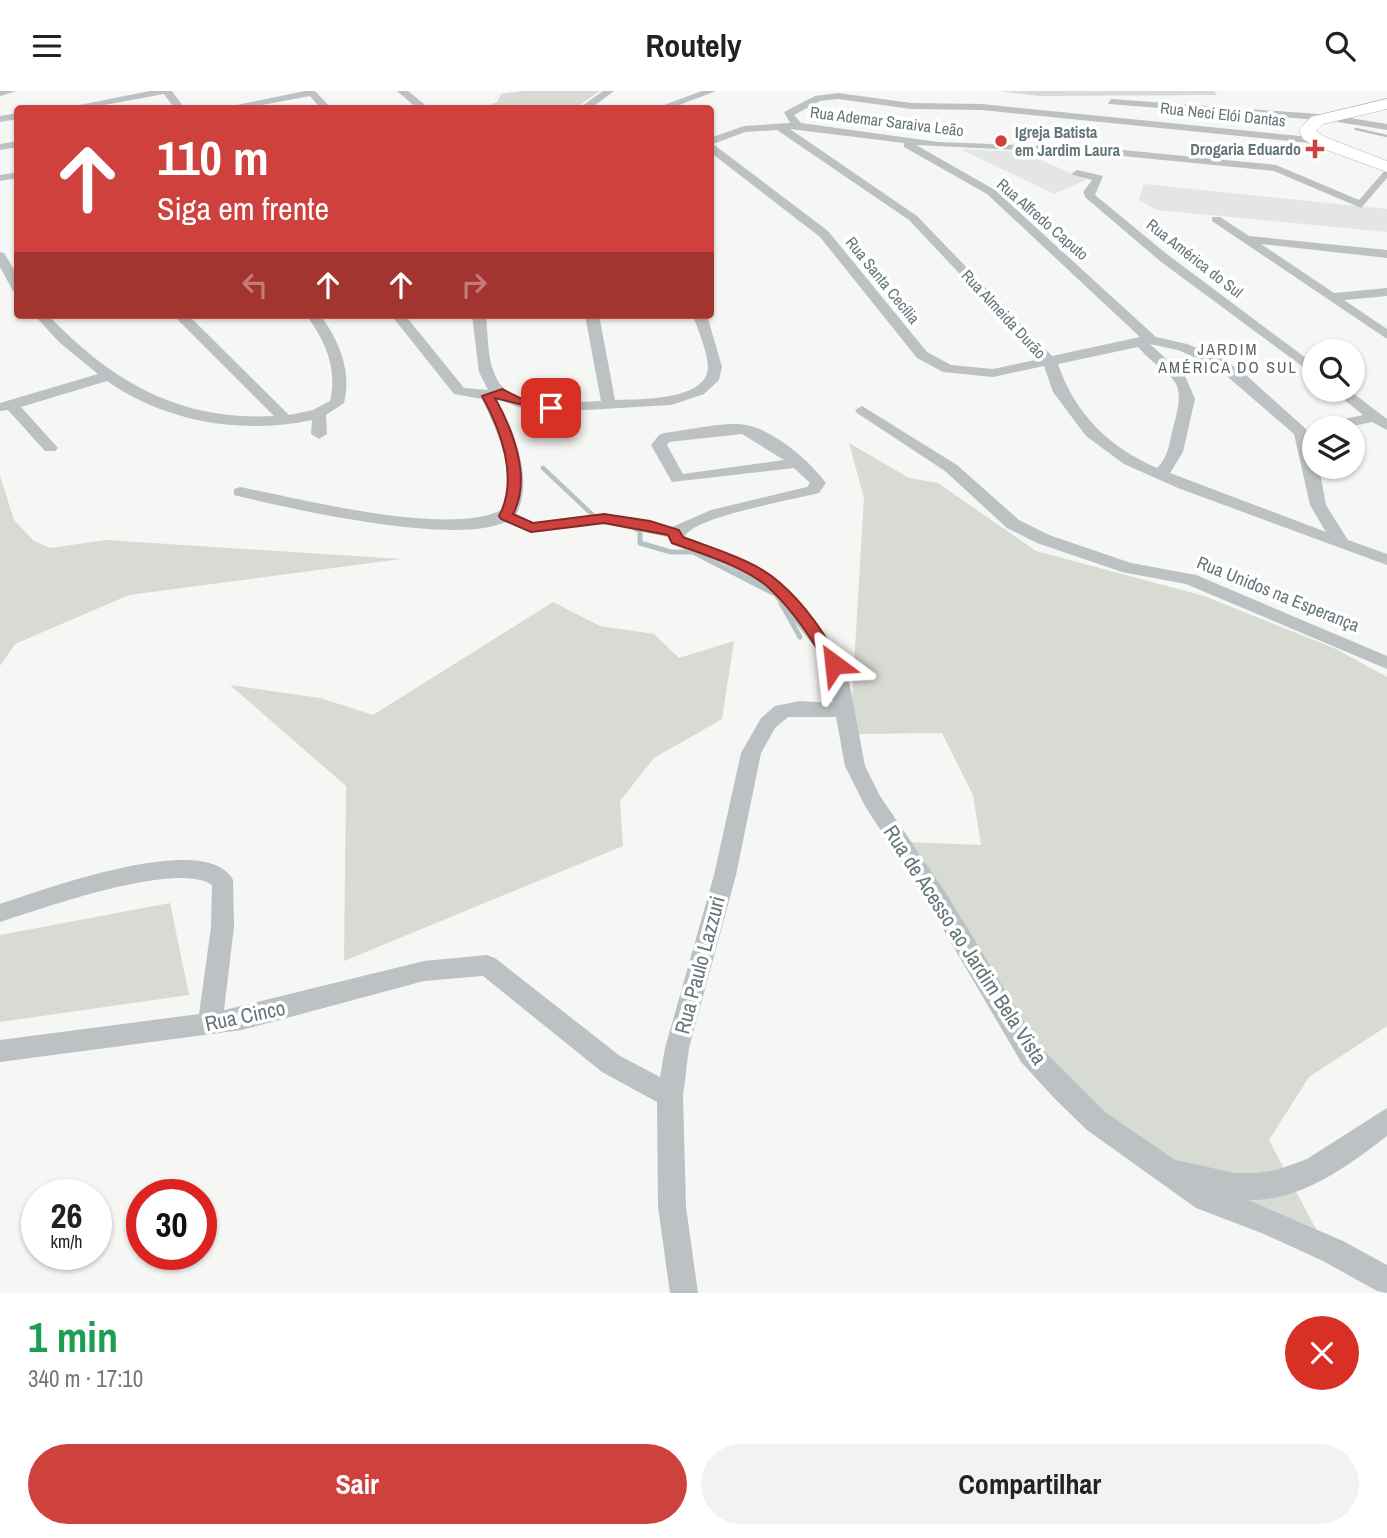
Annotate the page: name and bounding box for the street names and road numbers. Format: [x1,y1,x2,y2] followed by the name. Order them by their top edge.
[1159,96,1287,132] street label: Rua Neci Elói Dantas
[809,101,965,141] street label: Rua Ademar Saraiva Leão
[993,173,1093,265] street label: Rua Alfredo Caputo
[1142,213,1248,303] street label: Rua América do Sul
[841,232,925,329] street label: Rua Santa Cecília
[957,265,1051,363] street label: Rua Almeida Durão
[1193,550,1363,638] street label: Rua Unidos na Esperança
[877,819,1054,1070] street label: Rua de Acesso ao Jardim Bela Vista
[667,893,732,1037] street label: Rua Paulo Lazzuri
[202,993,288,1038] street label: Rua Cinco

